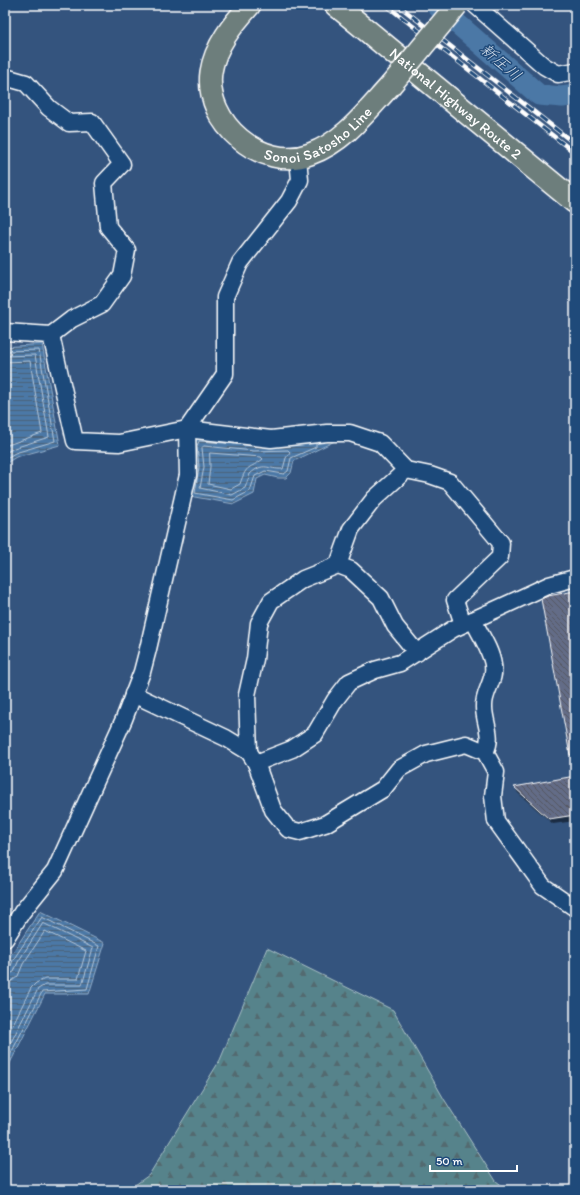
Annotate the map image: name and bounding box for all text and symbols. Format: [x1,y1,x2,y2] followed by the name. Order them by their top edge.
[477,39,525,85] water label: 新圧川
[386,44,525,163] street label: National Highway Route 2
[262,103,376,167] street label: Sonoi Satosho Line
[430,1147,517,1173] scale bar
[436,1154,462,1168] text: 50 m

